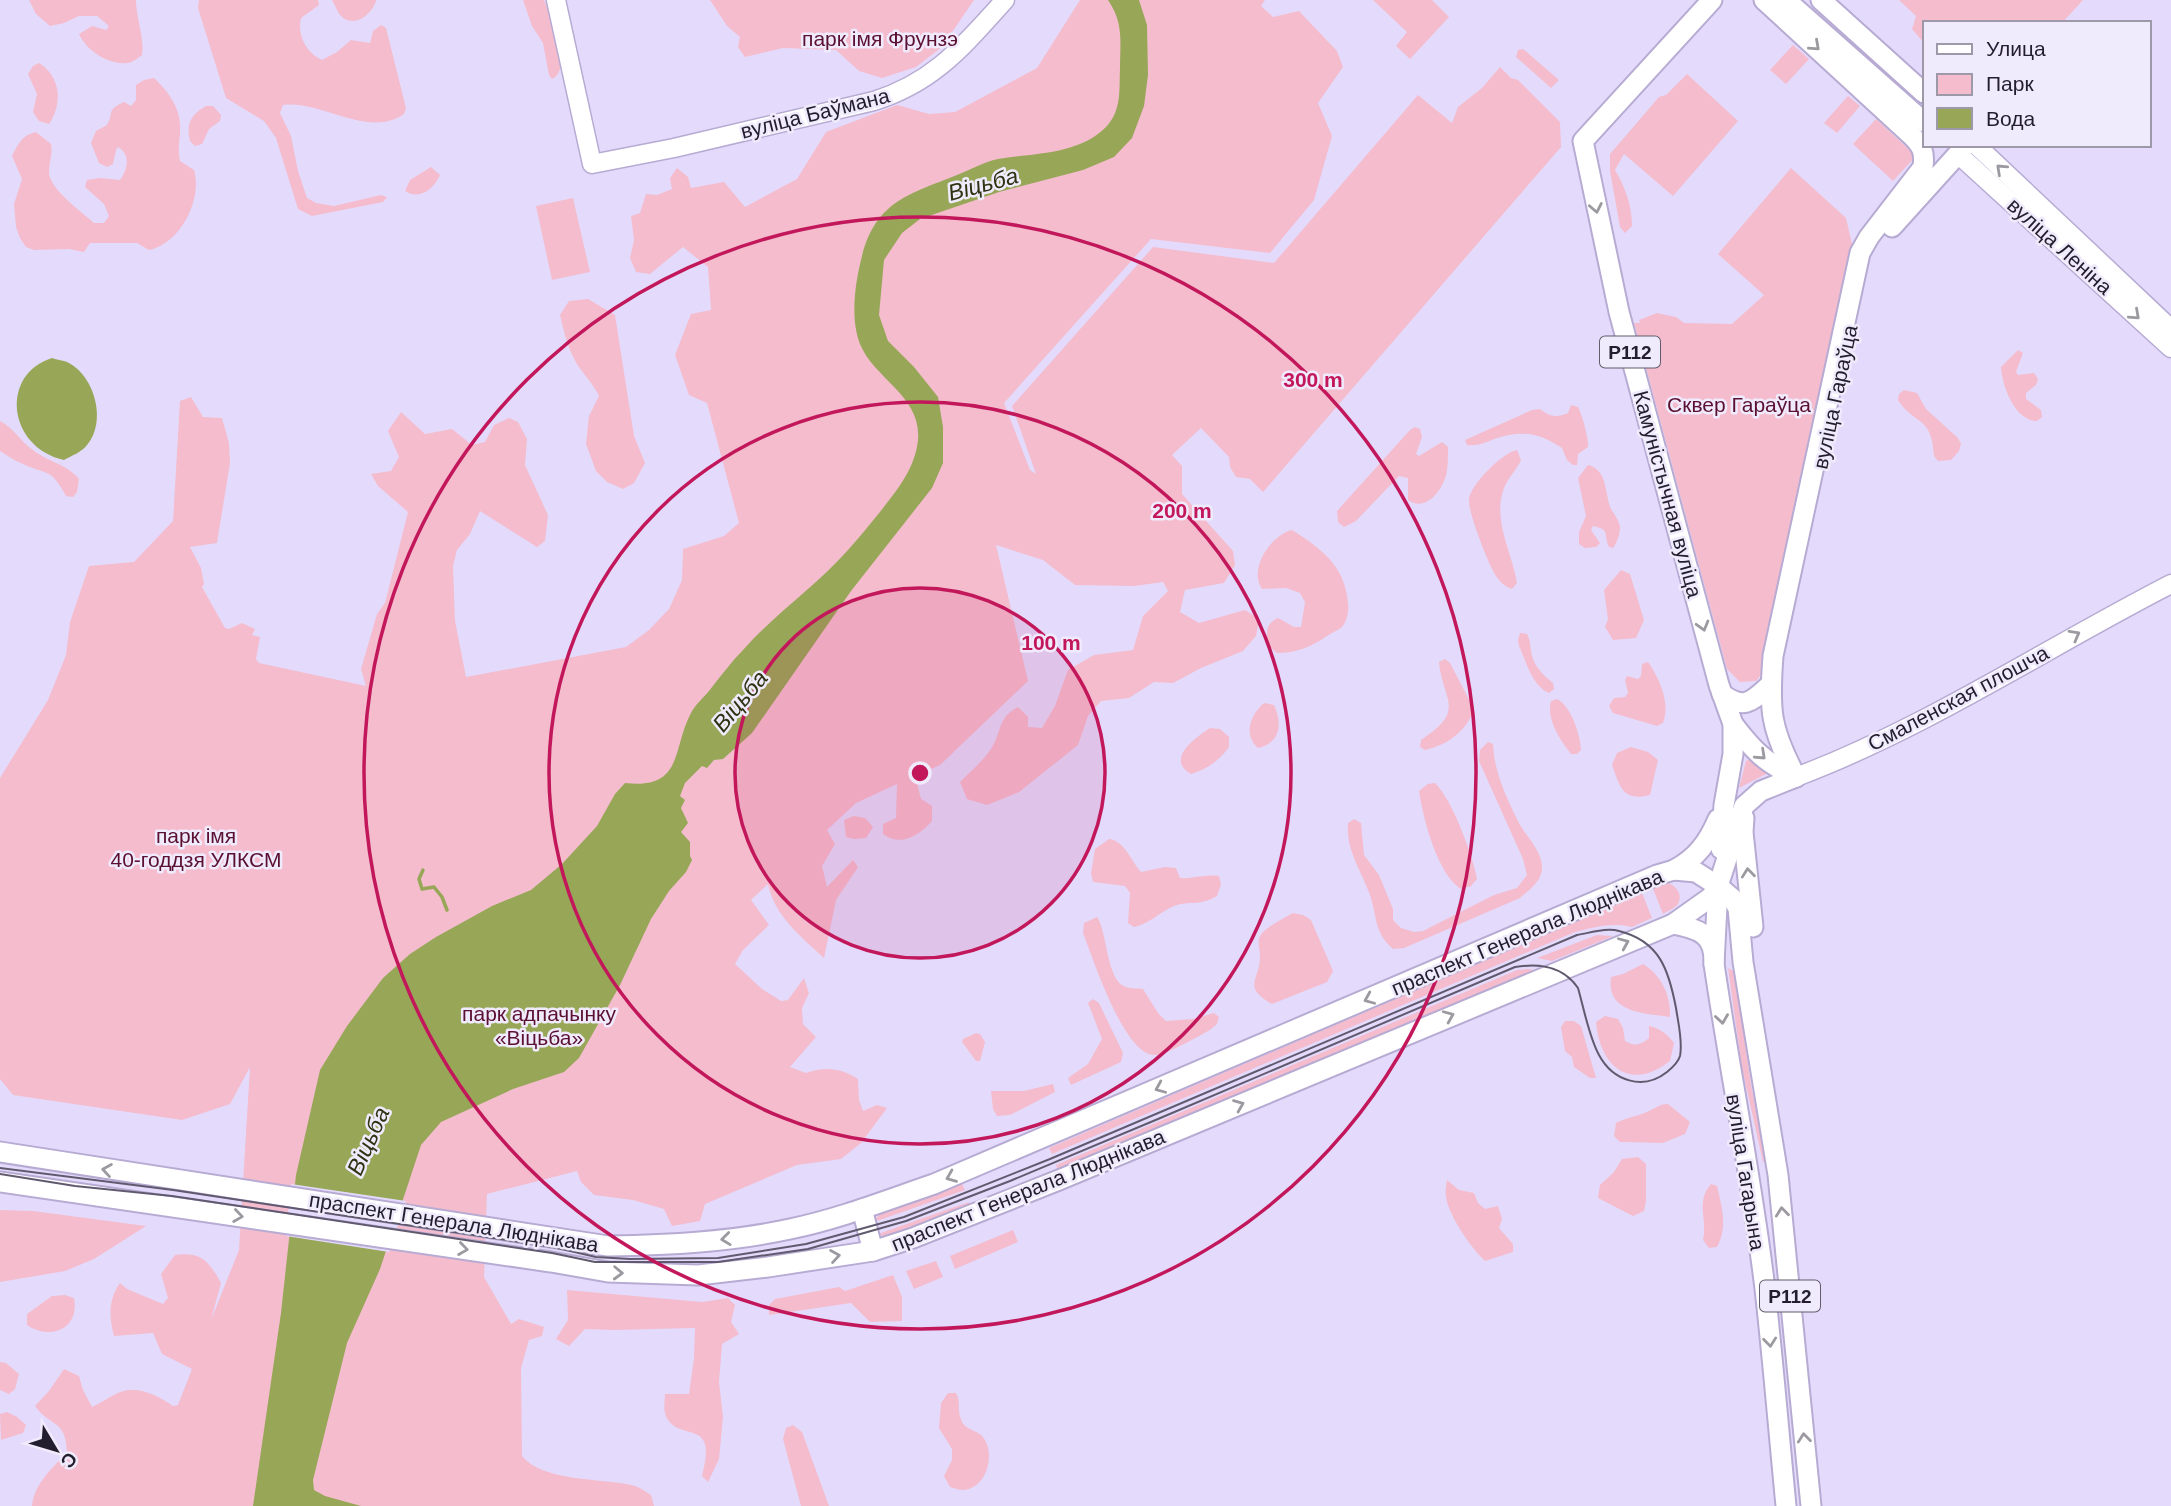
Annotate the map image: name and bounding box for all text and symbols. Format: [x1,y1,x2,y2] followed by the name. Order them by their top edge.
[1923,21,2150,147] legend
[802,27,958,50] park label: парк імя Фрунзэ
[1986,37,2046,60] text: Улица
[1807,38,1820,50] one-way arrow
[1986,72,2034,95] text: Парк
[738,83,892,143] street label: вуліца Баўмана
[1986,107,2035,130] text: Вода
[945,162,1021,206] water label: Віцьба
[1996,165,2009,177] one-way arrow
[2003,193,2117,299] street label: вуліца Леніна
[1588,202,1603,214] one-way arrow
[2127,307,2140,319] one-way arrow
[1809,323,1862,471] street label: вуліца Гараўца
[1600,336,1660,368] road number: Р112
[1283,368,1343,391] text: 300 m
[1629,388,1707,600] street label: Камуністычная вуліца
[1667,393,1811,416] park label: Сквер Гараўца
[1152,499,1212,522] text: 200 m
[1695,620,1709,632] one-way arrow
[2067,630,2080,643] one-way arrow
[1021,631,1081,654] text: 100 m
[1864,641,2052,755] street label: Смаленская плошча
[707,665,773,737] water label: Віцьба
[1752,747,1765,760] one-way arrow
[908,761,932,785] centre of rings
[111,824,281,871] park label: парк імя 40-годдзя УЛКСМ
[1388,864,1667,1000] street label: праспект Генерала Люднікава
[1740,867,1755,879] one-way arrow
[1617,937,1629,951] one-way arrow
[1364,990,1376,1004] one-way arrow
[462,1002,616,1049] park label: парк адпачынку «Віцьба»
[1442,1011,1454,1025] one-way arrow
[1714,1014,1729,1025] one-way arrow
[1155,1080,1167,1094] one-way arrow
[1722,1092,1770,1252] street label: вуліца Гагарына
[1233,1100,1245,1114] one-way arrow
[342,1103,394,1179] water label: Віцьба
[888,1124,1168,1255] street label: праспект Генерала Люднікава
[101,1163,113,1178] one-way arrow
[945,1168,957,1182] one-way arrow
[308,1188,601,1256] street label: праспект Генерала Люднікава
[1774,1206,1789,1217] one-way arrow
[232,1208,244,1223] one-way arrow
[721,1232,732,1247] one-way arrow
[457,1241,469,1256] one-way arrow
[829,1249,841,1264] one-way arrow
[613,1265,624,1280] one-way arrow
[1760,1280,1820,1312] road number: Р112
[1762,1337,1777,1348] one-way arrow
[21,1415,91,1485] north arrow
[1796,1432,1811,1444] one-way arrow
[56,1448,82,1472] text: С

